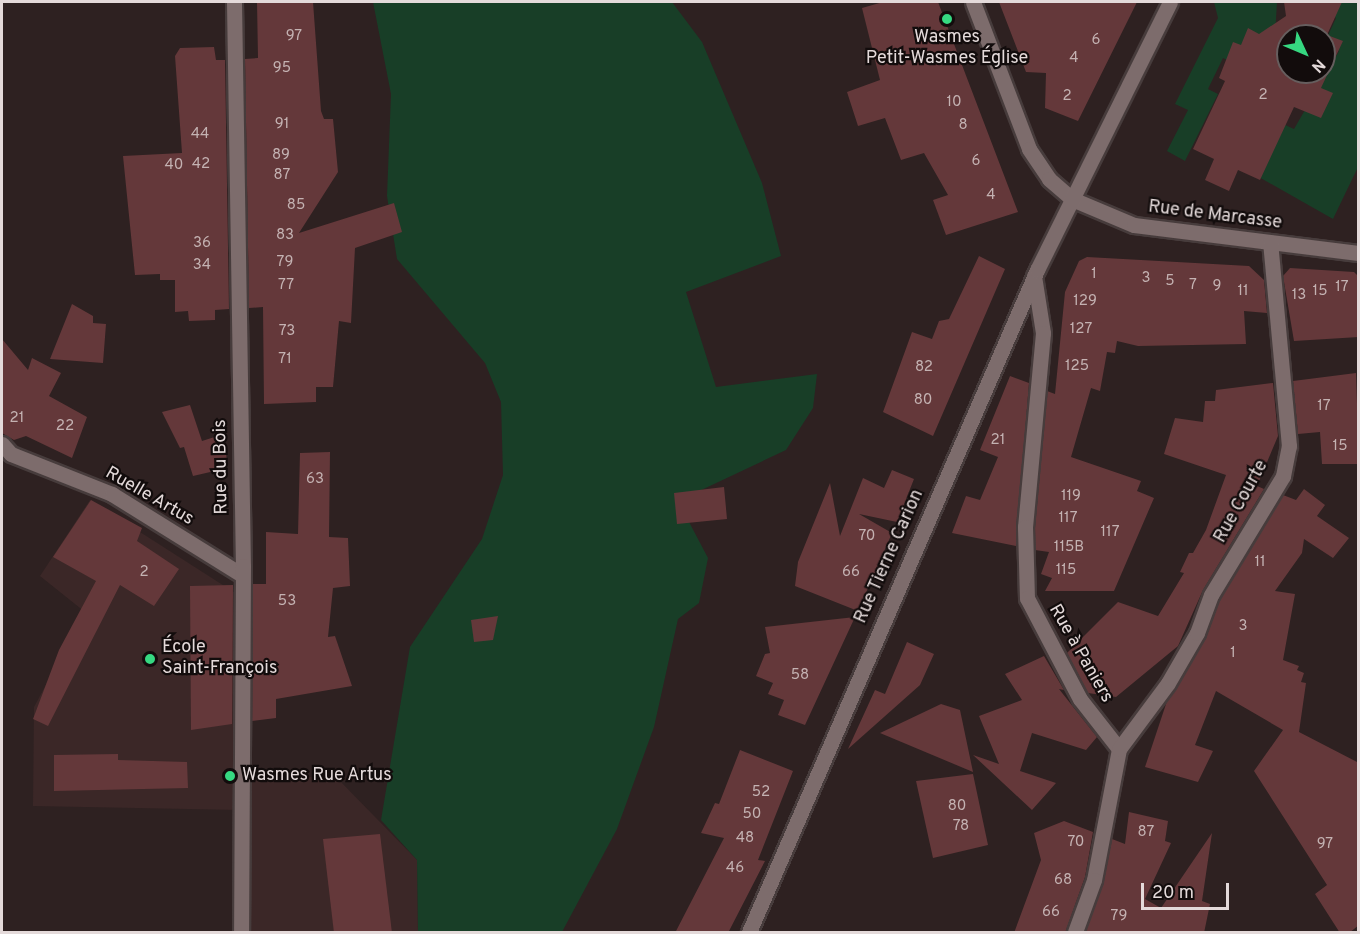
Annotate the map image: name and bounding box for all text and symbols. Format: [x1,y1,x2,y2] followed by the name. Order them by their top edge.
[940,12,954,26] marker: Wasmes Petit-Wasmes Église
[1276,24,1336,84] north arrow
[286,28,302,46] house number: 97
[866,28,1028,70] place label: Wasmes Petit-Wasmes Église
[1092,32,1100,50] house number: 6
[1069,50,1079,68] house number: 4
[1306,54,1329,76] text: N
[273,60,291,78] house number: 95
[1258,87,1268,105] house number: 2
[1062,88,1072,106] house number: 2
[946,94,962,112] house number: 10
[275,116,289,134] house number: 91
[958,117,968,135] house number: 8
[191,126,209,144] house number: 44
[272,147,290,165] house number: 89
[972,153,980,171] house number: 6
[192,156,210,174] house number: 42
[165,157,183,175] house number: 40
[274,167,290,185] house number: 87
[986,187,996,205] house number: 4
[287,197,305,215] house number: 85
[1147,197,1283,235] street label: Rue de Marcasse
[276,227,294,245] house number: 83
[193,235,211,253] house number: 36
[277,254,293,272] house number: 79
[193,257,211,275] house number: 34
[1091,266,1097,284] house number: 1
[1141,270,1151,288] house number: 3
[1165,273,1175,291] house number: 5
[278,277,294,295] house number: 77
[1189,277,1197,295] house number: 7
[1213,278,1221,296] house number: 9
[1335,279,1349,297] house number: 17
[1237,283,1249,301] house number: 11
[1313,283,1327,301] house number: 15
[1292,287,1306,305] house number: 13
[1073,293,1097,311] house number: 129
[1070,321,1092,339] house number: 127
[279,323,295,341] house number: 73
[278,351,292,369] house number: 71
[1065,358,1089,376] house number: 125
[915,359,933,377] house number: 82
[914,392,932,410] house number: 80
[1317,398,1331,416] house number: 17
[10,410,24,428] house number: 21
[56,418,74,436] house number: 22
[210,419,234,515] street label: Rue du Bois
[991,432,1005,450] house number: 21
[1333,438,1347,456] house number: 15
[1210,457,1274,547] street label: Rue Courte
[101,463,197,531] street label: Ruelle Artus
[306,471,324,489] house number: 63
[851,486,929,628] street label: Rue Tierne Carion
[1061,488,1081,506] house number: 119
[1059,510,1077,528] house number: 117
[1101,524,1119,542] house number: 117
[858,528,876,546] house number: 70
[1054,539,1084,557] house number: 115B
[1254,554,1266,572] house number: 11
[1056,562,1076,580] house number: 115
[139,564,149,582] house number: 2
[842,564,860,582] house number: 66
[278,593,296,611] house number: 53
[1043,601,1117,707] street label: Rue à Paniers
[1238,618,1248,636] house number: 3
[162,638,277,680] place label: École Saint-François
[1230,645,1236,663] house number: 1
[143,652,157,666] marker: École Saint-François
[791,667,809,685] house number: 58
[242,765,392,787] place label: Wasmes Rue Artus
[223,769,237,783] marker: Wasmes Rue Artus
[752,784,770,802] house number: 52
[948,798,966,816] house number: 80
[743,806,761,824] house number: 50
[953,818,969,836] house number: 78
[1138,824,1154,842] house number: 87
[736,830,754,848] house number: 48
[1067,834,1085,852] house number: 70
[1317,836,1333,854] house number: 97
[726,860,744,878] house number: 46
[1144,871,1232,909] scale bar
[1054,872,1072,890] house number: 68
[1152,882,1194,905] text: 20 m
[1042,904,1060,922] house number: 66
[1111,908,1127,926] house number: 79

